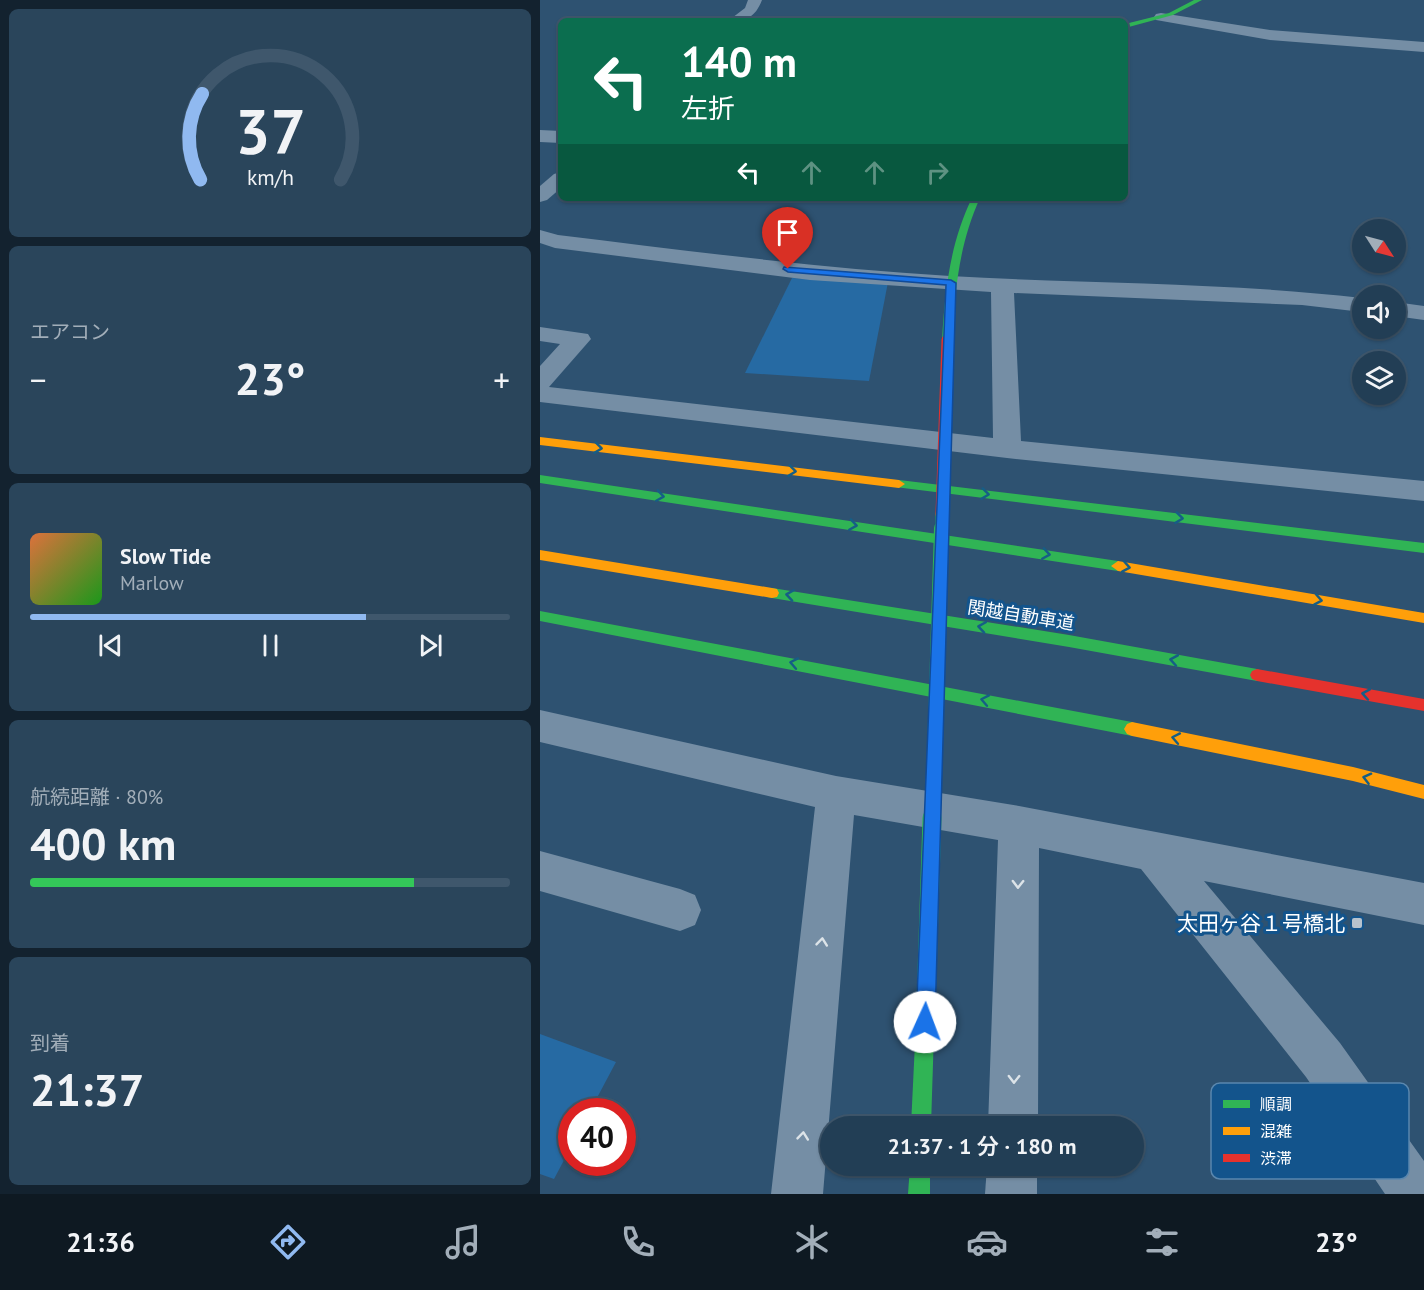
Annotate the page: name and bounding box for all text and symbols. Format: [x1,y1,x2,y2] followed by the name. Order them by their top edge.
[681,34,797,89] text: 140 m
[582,42,660,120] icon: left
[235,90,305,171] text: 37
[681,91,735,125] text: 左折
[732,156,765,189] icon: left
[795,156,828,189] icon: ahead
[858,156,891,189] icon: ahead
[921,156,954,189] icon: right
[246,163,293,191] text: km/h
[762,207,813,269] pin
[771,216,804,249] icon: arrive
[1352,219,1406,273] north arrow
[1352,219,1406,405] map controls
[1352,285,1406,339] button: sound
[30,319,110,345] text: エアコン
[235,349,305,407] text: 23°
[1352,351,1406,405] button: layers
[30,358,47,401] text: −
[493,358,510,401] text: +
[594,441,603,454] one-way arrow
[787,464,796,477] one-way arrow
[981,487,990,500] one-way arrow
[656,489,665,501] one-way arrow
[1174,511,1183,523] one-way arrow
[848,518,858,531] one-way arrow
[120,542,211,570] text: Slow Tide
[1041,547,1051,560] one-way arrow
[1121,560,1131,573] one-way arrow
[120,570,184,596] text: Marlow
[785,590,795,602] one-way arrow
[1313,593,1323,606] one-way arrow
[966,595,1076,635] street label: 関越自動車道
[978,621,988,634] one-way arrow
[94,629,127,662] icon: previous
[254,629,287,662] icon: pause
[414,629,447,662] icon: next
[1170,654,1180,667] one-way arrow
[789,657,799,670] one-way arrow
[1362,689,1371,701] one-way arrow
[980,694,990,707] one-way arrow
[1172,732,1182,745] one-way arrow
[1362,772,1372,785] one-way arrow
[30,784,163,810] text: 航続距離 · 80%
[30,814,176,872] text: 400 km
[1012,879,1024,888] one-way arrow
[1177,910,1345,937] place label: 太田ヶ谷１号橋北
[1350,916,1364,930] marker: 太田ヶ谷１号橋北
[815,937,828,946] one-way arrow
[893,990,957,1054] position arrow
[30,1030,70,1056] text: 到着
[30,1060,144,1118] text: 21:37
[1008,1074,1020,1083] one-way arrow
[1211,1083,1409,1179] legend
[1260,1094,1292,1114] text: 順調
[558,1098,636,1176] speed limit sign: 40
[1260,1121,1292,1141] text: 混雑
[796,1131,809,1140] one-way arrow
[888,1132,1076,1160] text: 21:37 · 1 分 · 180 m
[1260,1148,1292,1168] text: 渋滞
[267,1221,309,1263] icon: directions
[442,1221,484,1263] icon: music
[617,1221,659,1263] icon: phone
[791,1221,833,1263] icon: climate
[966,1221,1008,1263] icon: car
[1141,1221,1183,1263] icon: filters
[66,1225,135,1259] text: 21:36
[1315,1225,1358,1259] text: 23°

